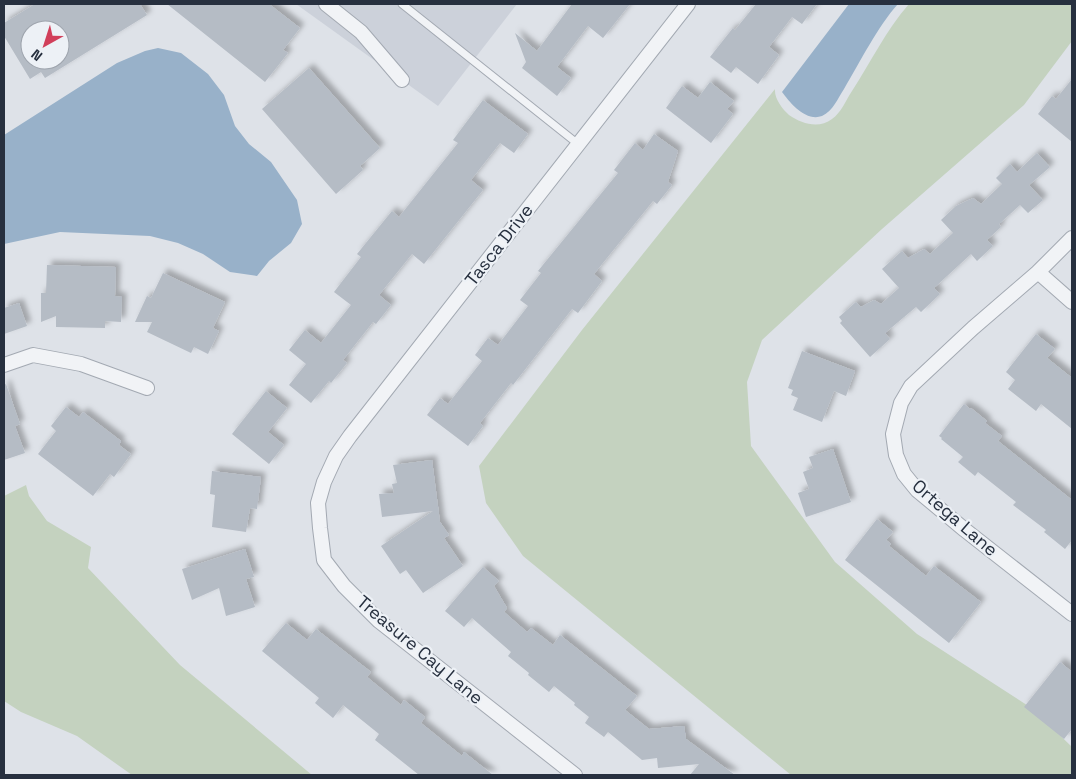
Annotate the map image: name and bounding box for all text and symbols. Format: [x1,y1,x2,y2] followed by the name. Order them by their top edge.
[20,20,70,70] north arrow
[28,45,46,65] text: N
[459,199,538,290] street label: Tasca Drive
[908,474,1003,561] street label: Ortega Lane
[352,590,488,709] street label: Treasure Cay Lane

